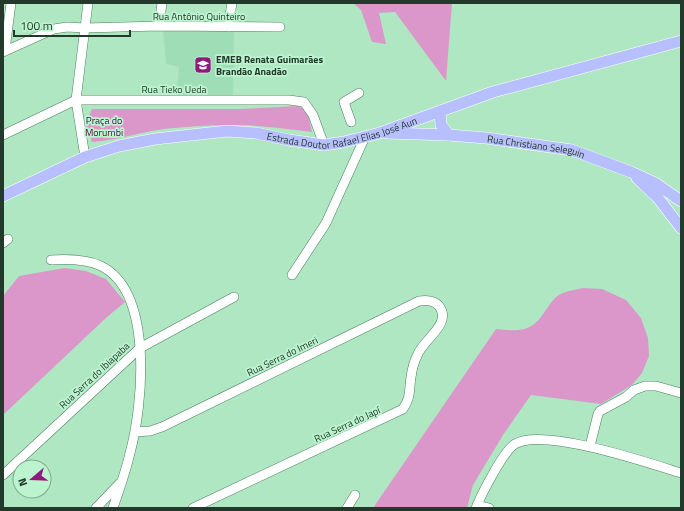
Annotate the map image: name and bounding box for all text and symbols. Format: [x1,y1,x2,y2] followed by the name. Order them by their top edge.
[153,9,245,24] street label: Rua Antônio Quinteiro
[14,12,130,38] scale bar
[20,16,53,35] text: 100 m
[216,52,323,79] place label: EMEB Renata Guimarães Brandão Anadão
[193,55,213,75] school or university icon: EMEB Renata Guimarães Brandão Anadão
[141,82,207,97] street label: Rua Tieko Ueda
[85,113,123,140] park label: Praça do Morumbi
[265,113,419,153] street label: Estrada Doutor Rafael Elias José Aun
[486,131,587,162] street label: Rua Christiano Seleguin
[244,333,320,380] street label: Rua Serra do Imeri
[56,339,133,412] street label: Rua Serra do Ibiapaba
[312,402,383,446] street label: Rua Serra do Japí
[12,459,52,499] north arrow
[14,476,31,488] text: N

